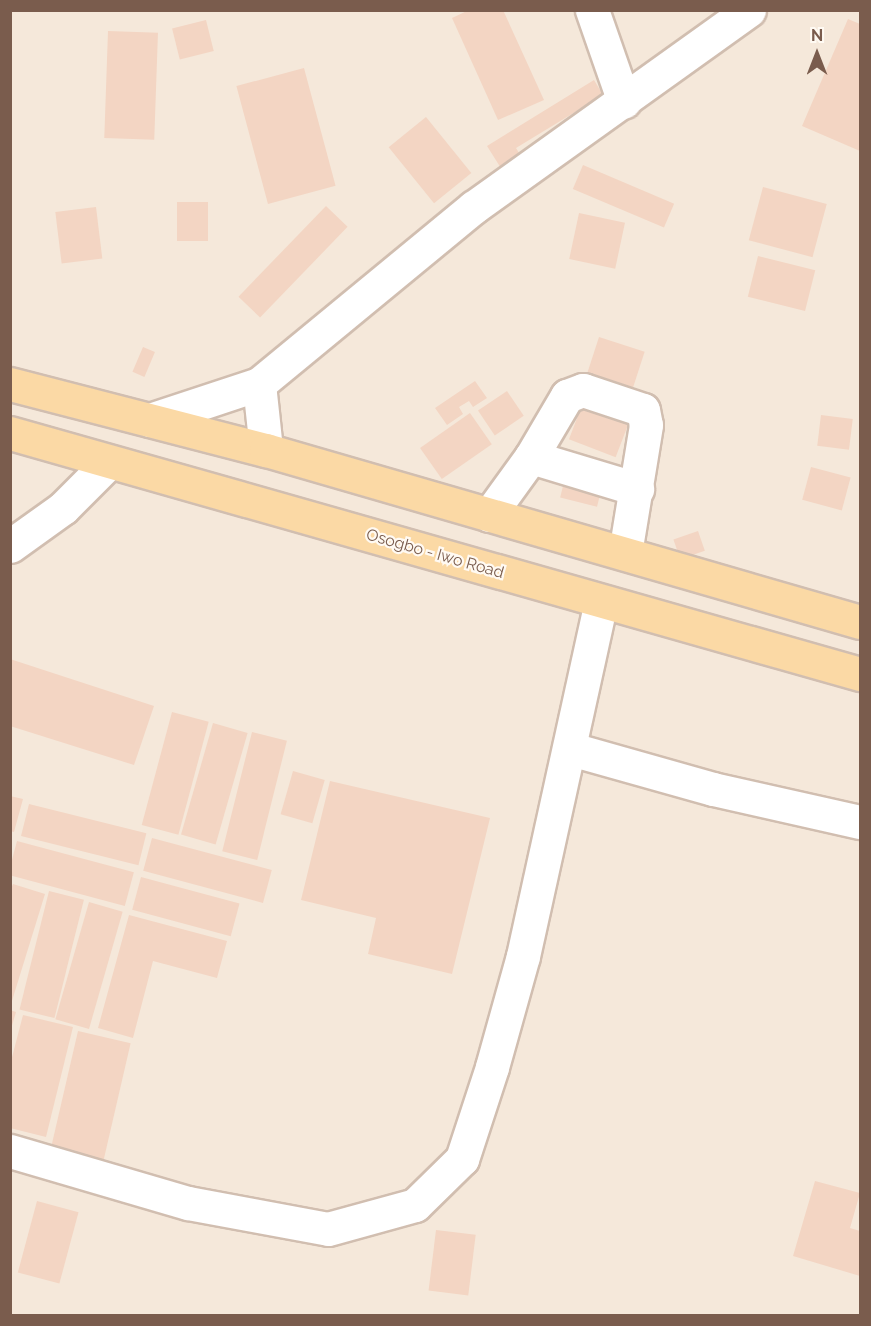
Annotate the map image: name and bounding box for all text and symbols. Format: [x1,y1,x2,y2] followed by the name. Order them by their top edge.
[787,24,847,84] north arrow
[811,26,823,45] text: N
[364,525,506,583] street label: Osogbo - Iwo Road

